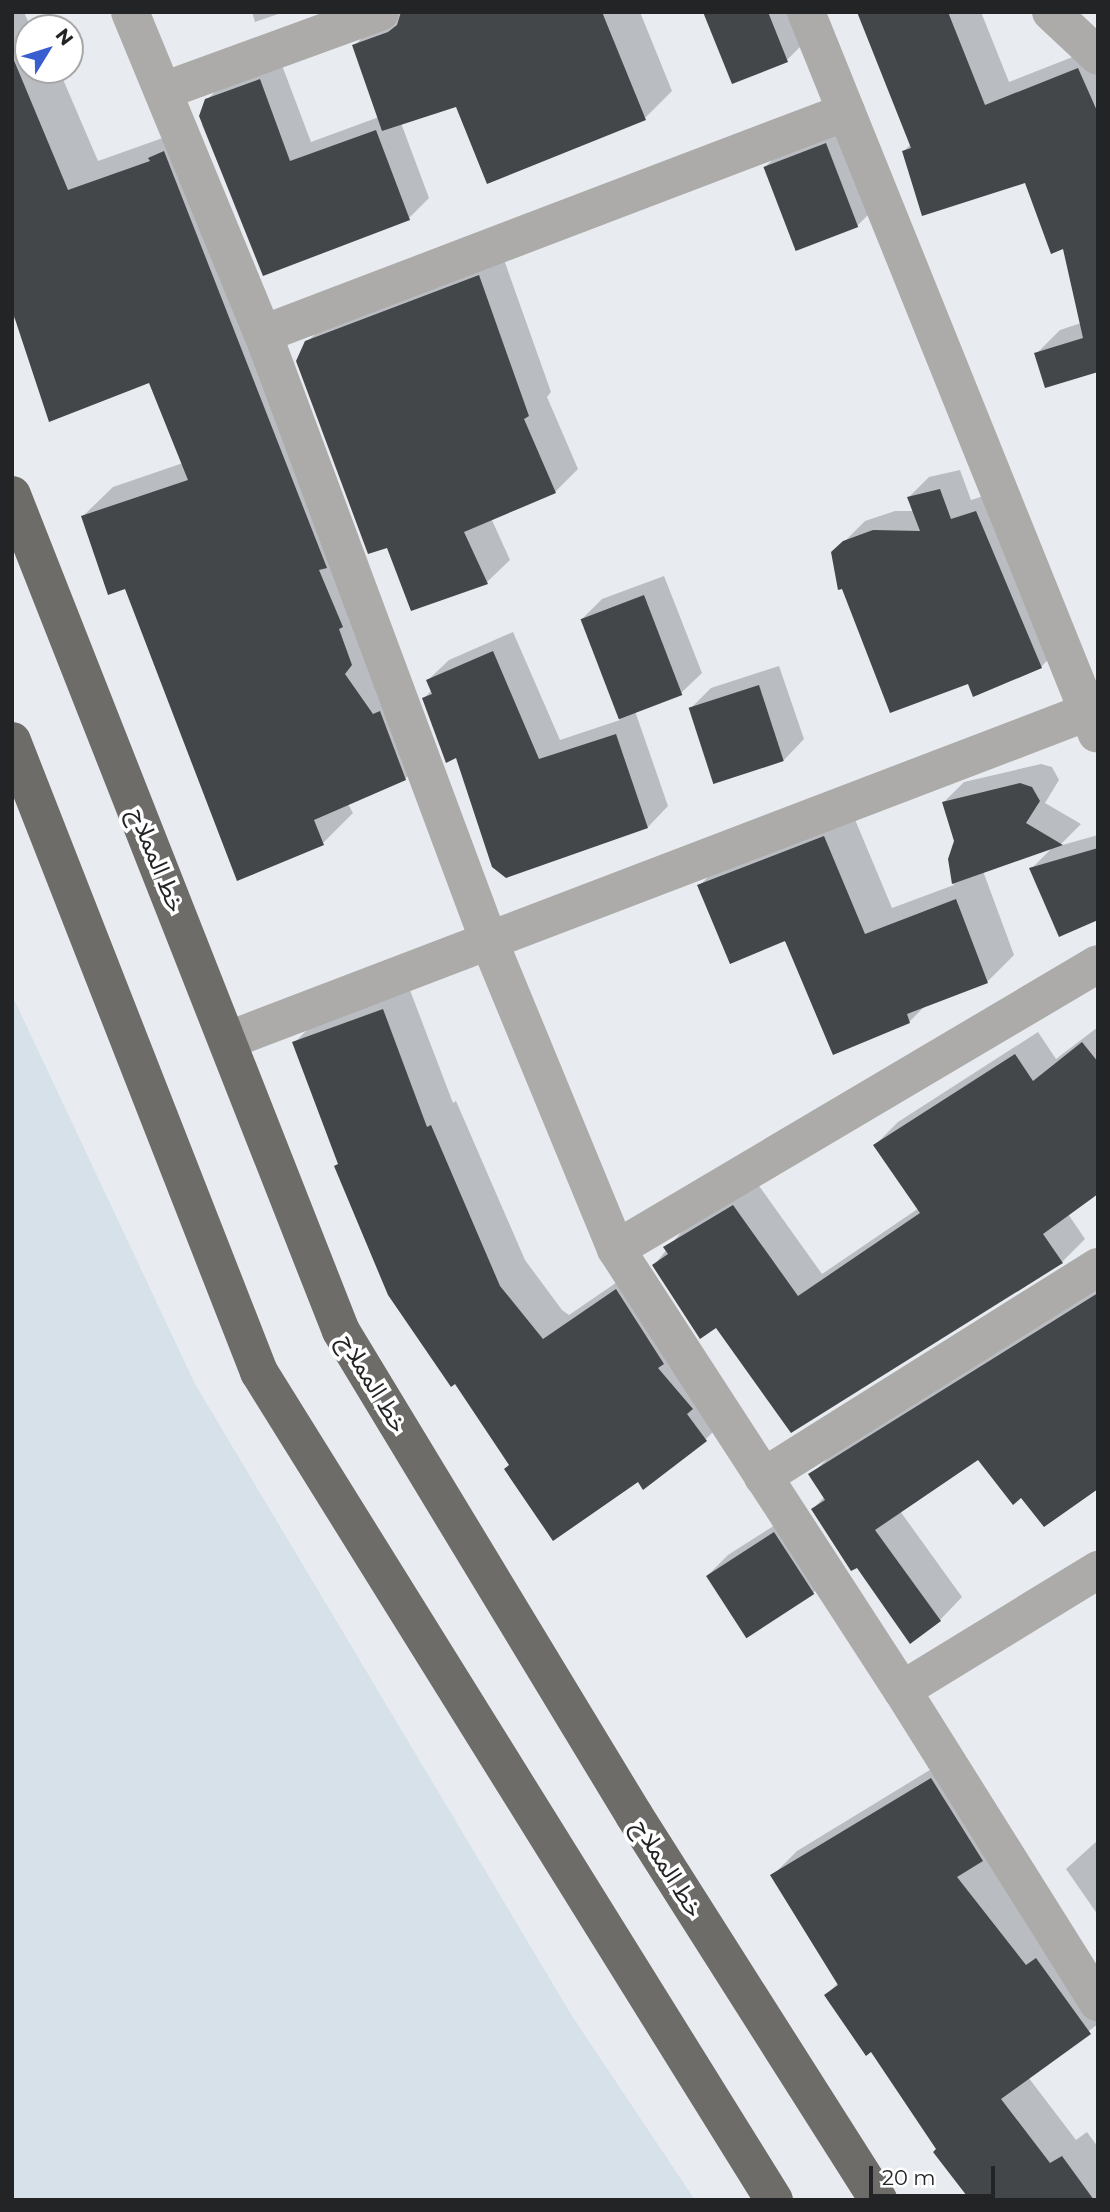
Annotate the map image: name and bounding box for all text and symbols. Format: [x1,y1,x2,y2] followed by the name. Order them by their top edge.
[14,14,84,84] north arrow
[51,24,78,50] text: N
[123,804,191,916] street label: خط المملاح
[332,1329,414,1437] street label: خط المملاح
[627,1814,709,1922] street label: خط المملاح
[872,2152,998,2196] scale bar
[882,2165,936,2190] text: 20 m

